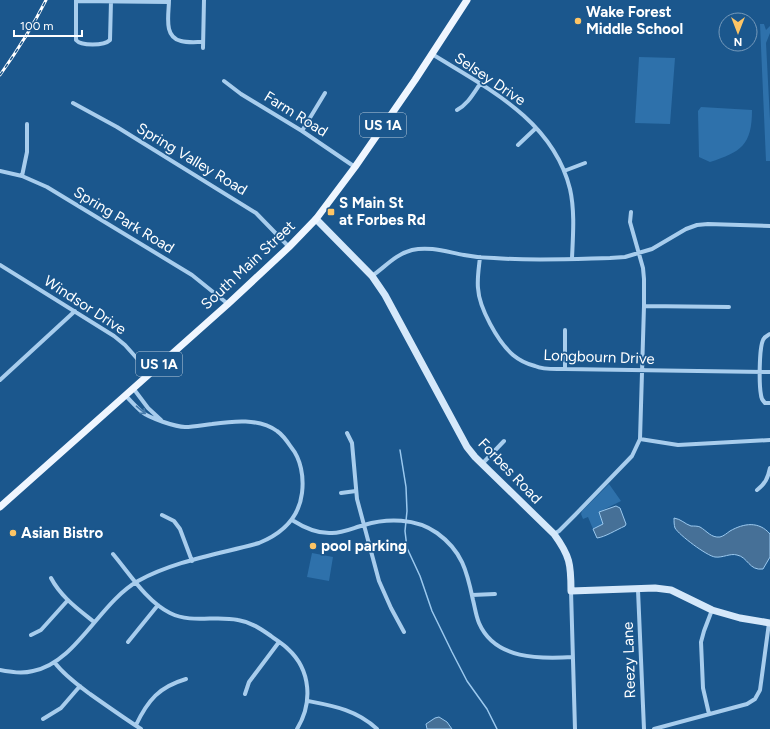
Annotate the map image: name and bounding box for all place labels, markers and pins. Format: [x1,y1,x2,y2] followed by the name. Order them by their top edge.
[586,3,683,38] place label: Wake Forest Middle School
[573,16,583,26] marker: Wake Forest Middle School
[339,194,426,229] place label: S Main St at Forbes Rd
[326,207,336,217] marker: S Main St at Forbes Rd
[21,524,104,542] place label: Asian Bistro
[8,528,18,538] marker: Asian Bistro
[321,537,407,555] place label: pool parking
[308,541,318,551] marker: pool parking

